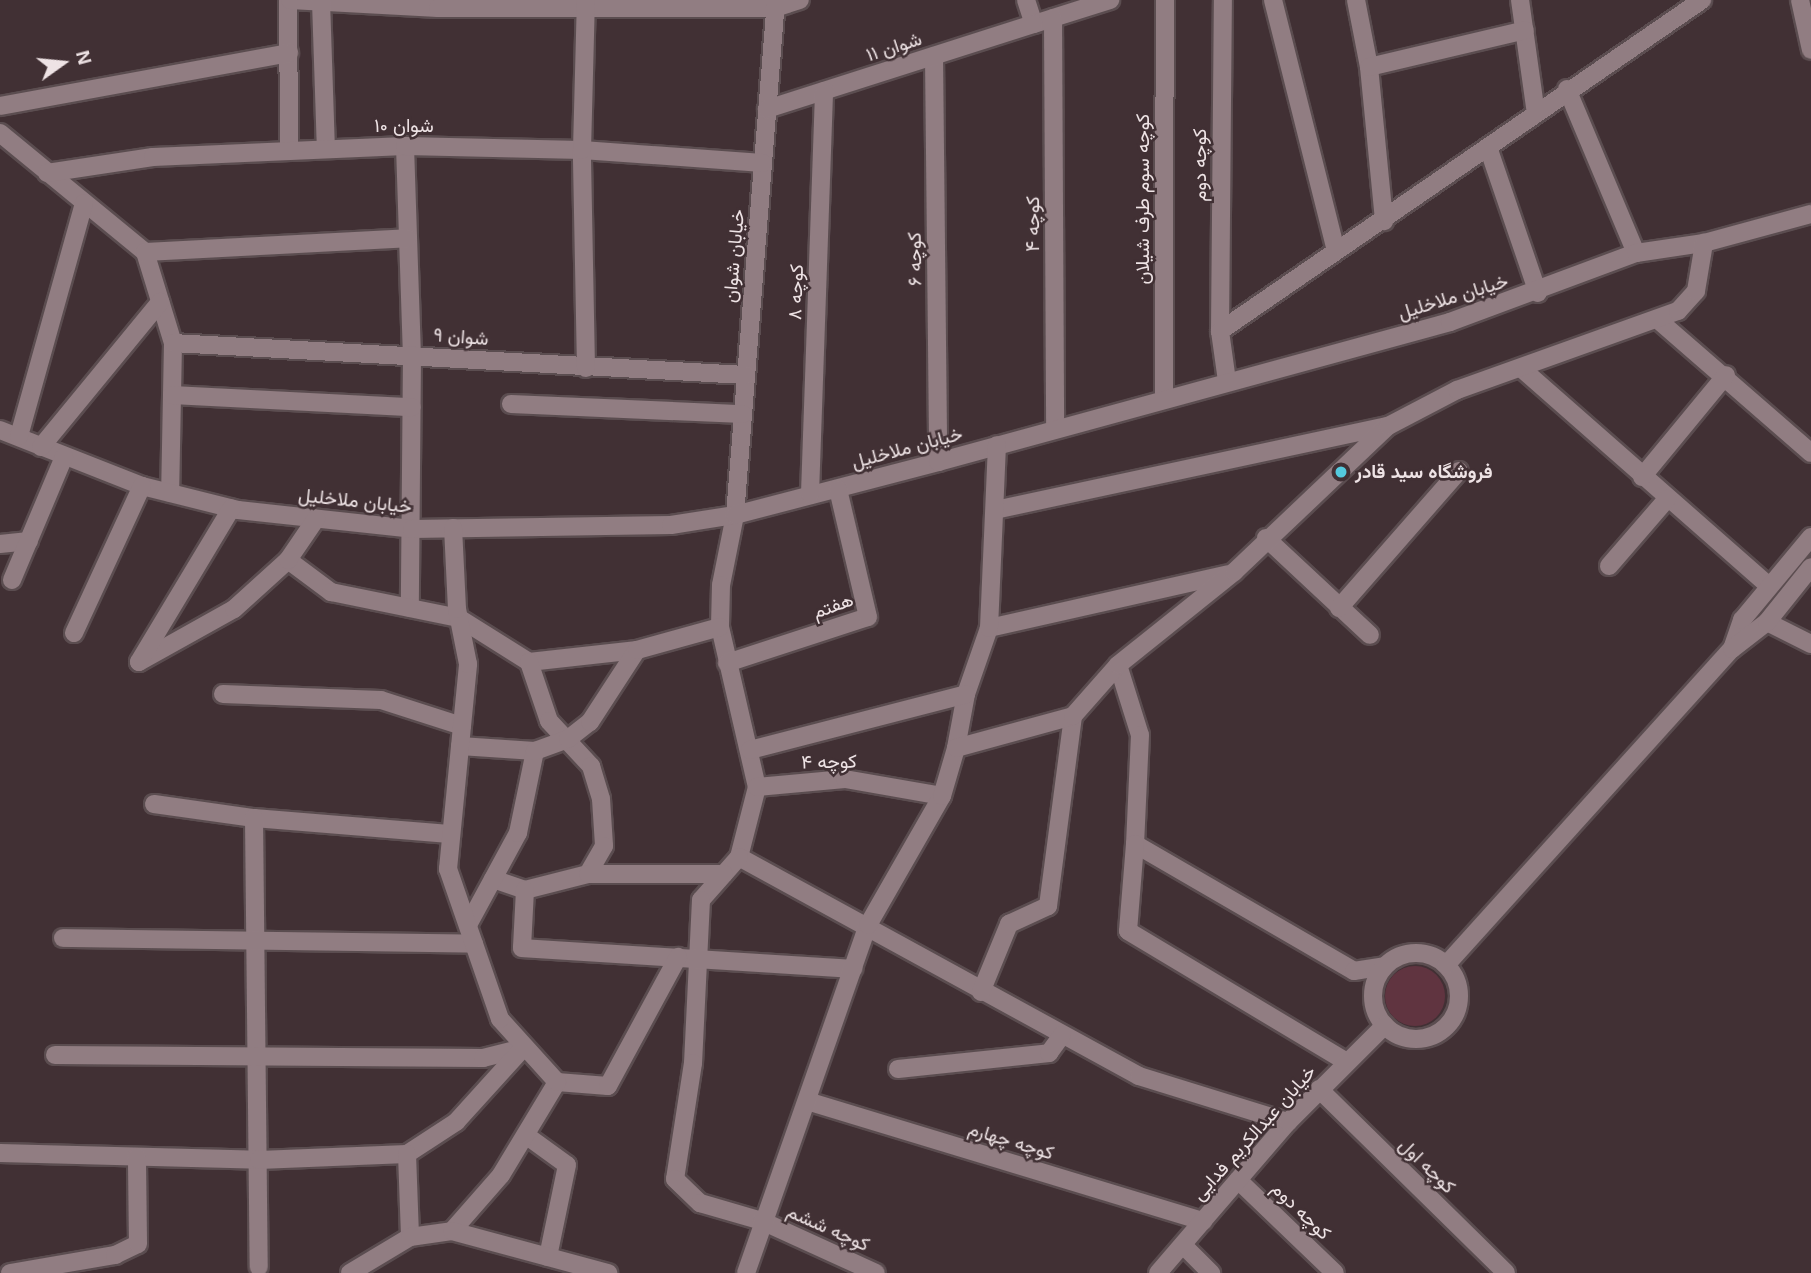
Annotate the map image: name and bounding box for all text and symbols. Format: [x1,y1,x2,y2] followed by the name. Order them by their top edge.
[863,27,925,67] street label: شوان ۱۱
[28,28,98,98] north arrow
[72,48,96,67] text: N
[1132,113,1154,285] street label: کوچه سوم طرف شیلان
[374,115,434,137] street label: شوان ۱۰
[1189,128,1211,202] street label: کوچه دوم
[1022,196,1044,252] street label: کوچه ۴
[719,208,749,304] street label: خیابان شوان
[903,232,927,286] street label: کوچه ۶
[784,264,808,320] street label: کوچه ۸
[1395,269,1511,325] street label: خیابان ملاخلیل
[433,324,489,350] street label: شوان ۹
[849,422,965,474] street label: خیابان ملاخلیل
[1355,461,1493,483] place label: فروشگاه سید قادر
[1333,464,1349,480] marker: فروشگاه سید قادر
[297,484,413,518] street label: خیابان ملاخلیل
[810,588,856,624] street label: هفتم
[801,750,857,774] street label: کوچه ۴
[1187,1061,1321,1205] street label: خیابان عبدالکریم فدایی
[965,1117,1057,1165] street label: کوچه چهارم
[1394,1134,1460,1198] street label: کوچه اول
[1267,1177,1335,1245] street label: کوچه دوم
[783,1200,873,1256] street label: کوچه ششم

